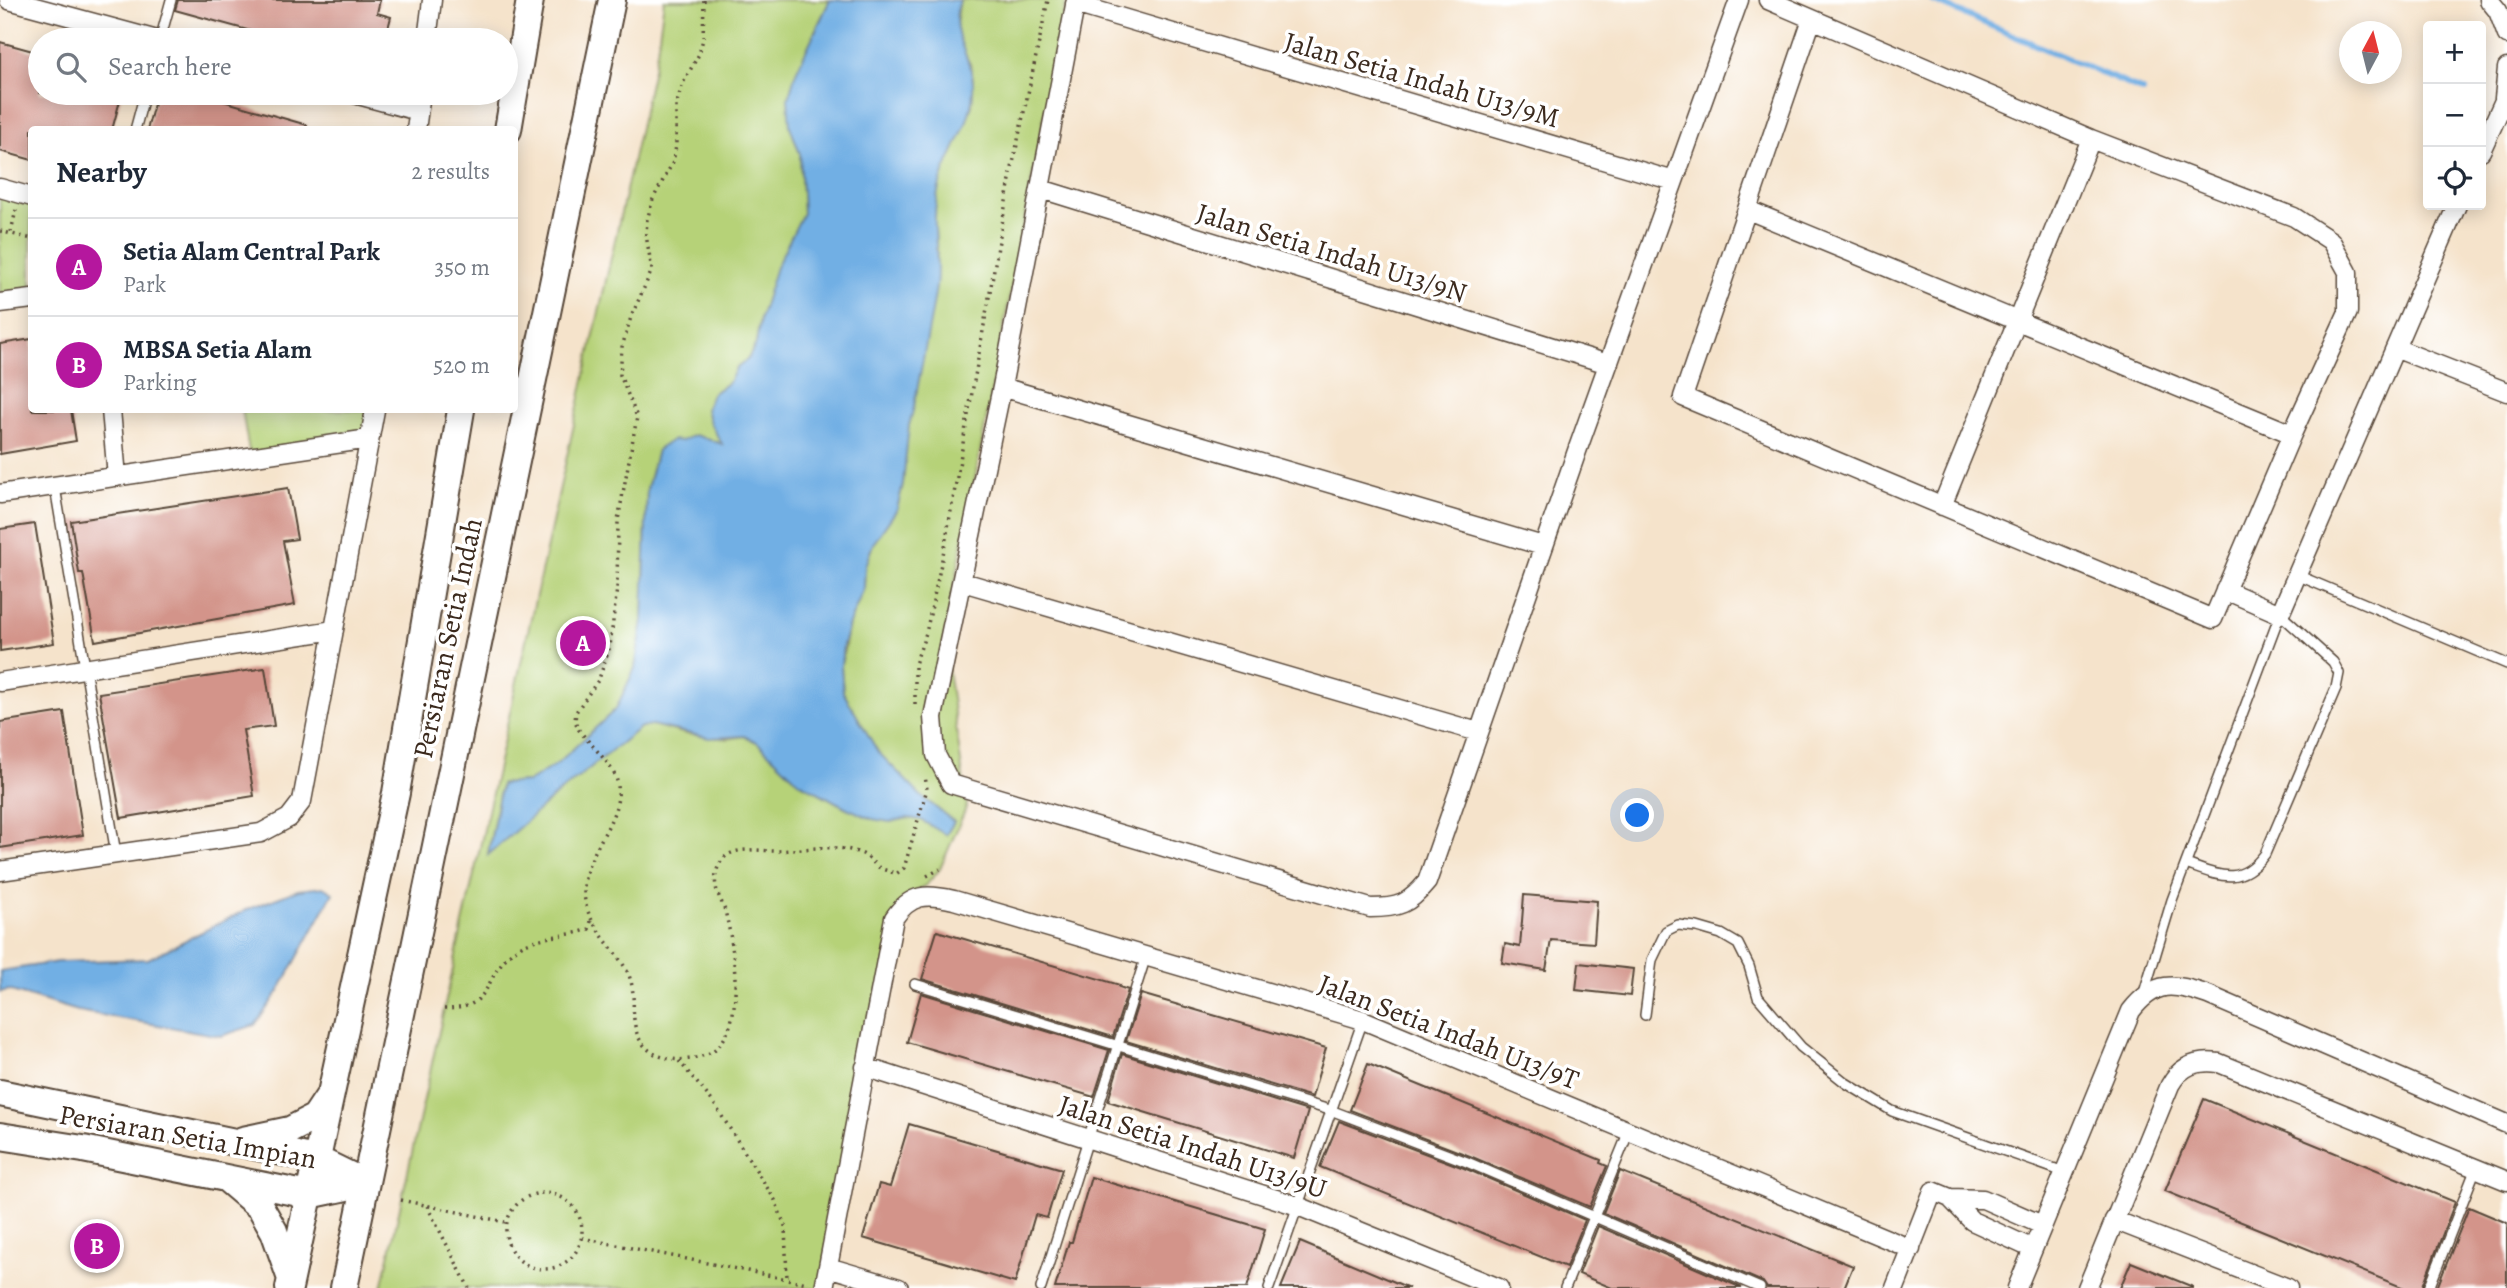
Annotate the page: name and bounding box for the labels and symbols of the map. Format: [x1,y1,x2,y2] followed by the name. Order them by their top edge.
[2339,21,2402,84] north arrow
[1280,23,1564,137] street label: Jalan Setia Indah U13/9M
[1192,194,1472,312] street label: Jalan Setia Indah U13/9N
[404,514,492,762] street label: Persiaran Setia Indah
[560,617,606,669] pin: A
[1620,798,1654,832] your location
[1313,965,1584,1099] street label: Jalan Setia Indah U13/9T
[1054,1086,1332,1208] street label: Jalan Setia Indah U13/9U
[56,1096,320,1178] street label: Persiaran Setia Impian
[74,1220,120,1272] pin: B

